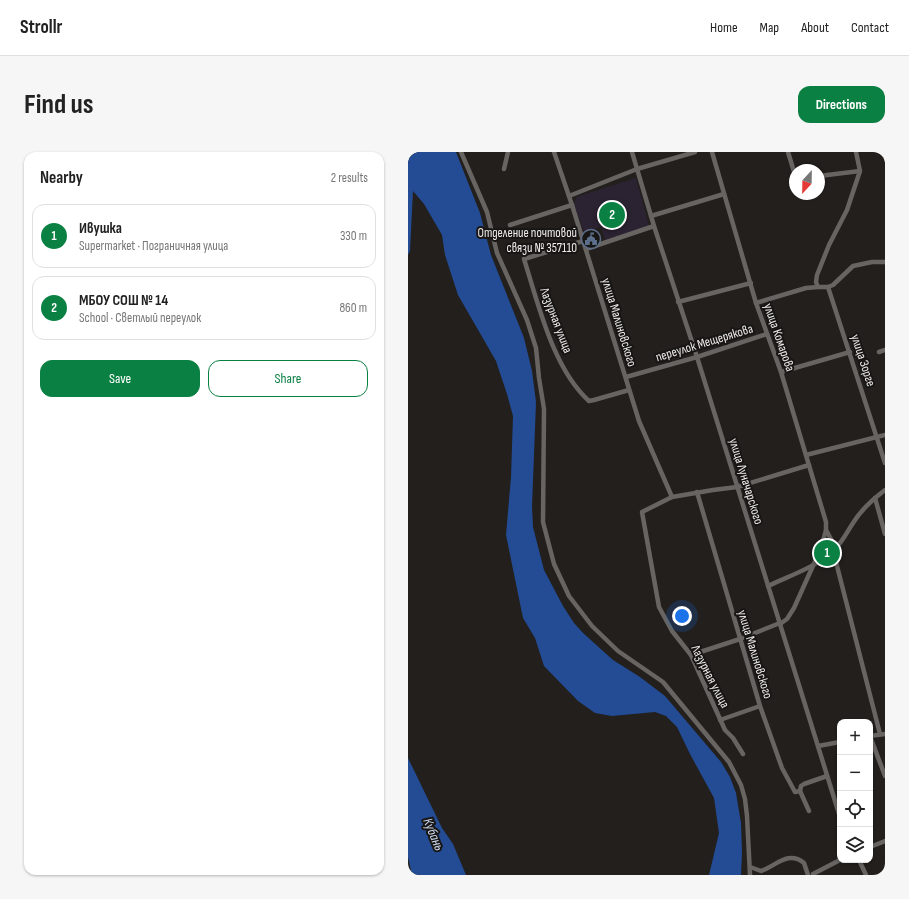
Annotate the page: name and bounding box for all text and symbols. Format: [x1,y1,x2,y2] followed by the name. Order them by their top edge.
[20,16,62,39] text: Strollr
[710,19,738,36] text: Home
[760,19,779,36] text: Map
[801,19,829,36] text: About
[851,19,889,36] text: Contact
[798,86,885,123] button: Directions
[24,88,93,121] text: Find us
[789,164,825,200] north arrow
[40,168,83,188] text: Nearby
[331,170,368,186] text: 2 results
[599,200,625,230] pin: 2
[79,219,122,238] text: Ивушка
[477,225,577,256] place label: Отделение почтовой связи № 357110
[51,228,57,244] text: 1
[340,228,367,244] text: 330 m
[580,228,602,250] public building icon: Отделение почтовой связи № 357110
[79,238,228,254] text: Supermarket · Пограничная улица
[598,276,640,369] street label: улица Малиновского
[536,284,576,355] street label: Лазурная улица
[79,291,168,310] text: МБОУ СОШ № 14
[51,300,57,316] text: 2
[339,300,367,316] text: 860 m
[760,301,798,374] street label: улица Комарова
[79,310,201,326] text: School · Светлый переулок
[654,321,755,365] street label: переулок Мещерякова
[847,332,879,388] street label: улица Зорге
[40,360,200,397] button: Save
[208,360,368,397] button: Share
[725,436,767,526] street label: улица Луначарского
[814,538,840,568] pin: 1
[672,606,692,626] your location
[734,608,776,701] street label: улица Малиновского
[687,641,733,711] street label: Лазурная улица
[837,719,873,863] map controls
[837,719,873,755] button: +
[837,755,873,791] button: −
[837,791,873,827] button: locate
[419,815,448,854] water label: Кубань
[837,827,873,863] button: layers

